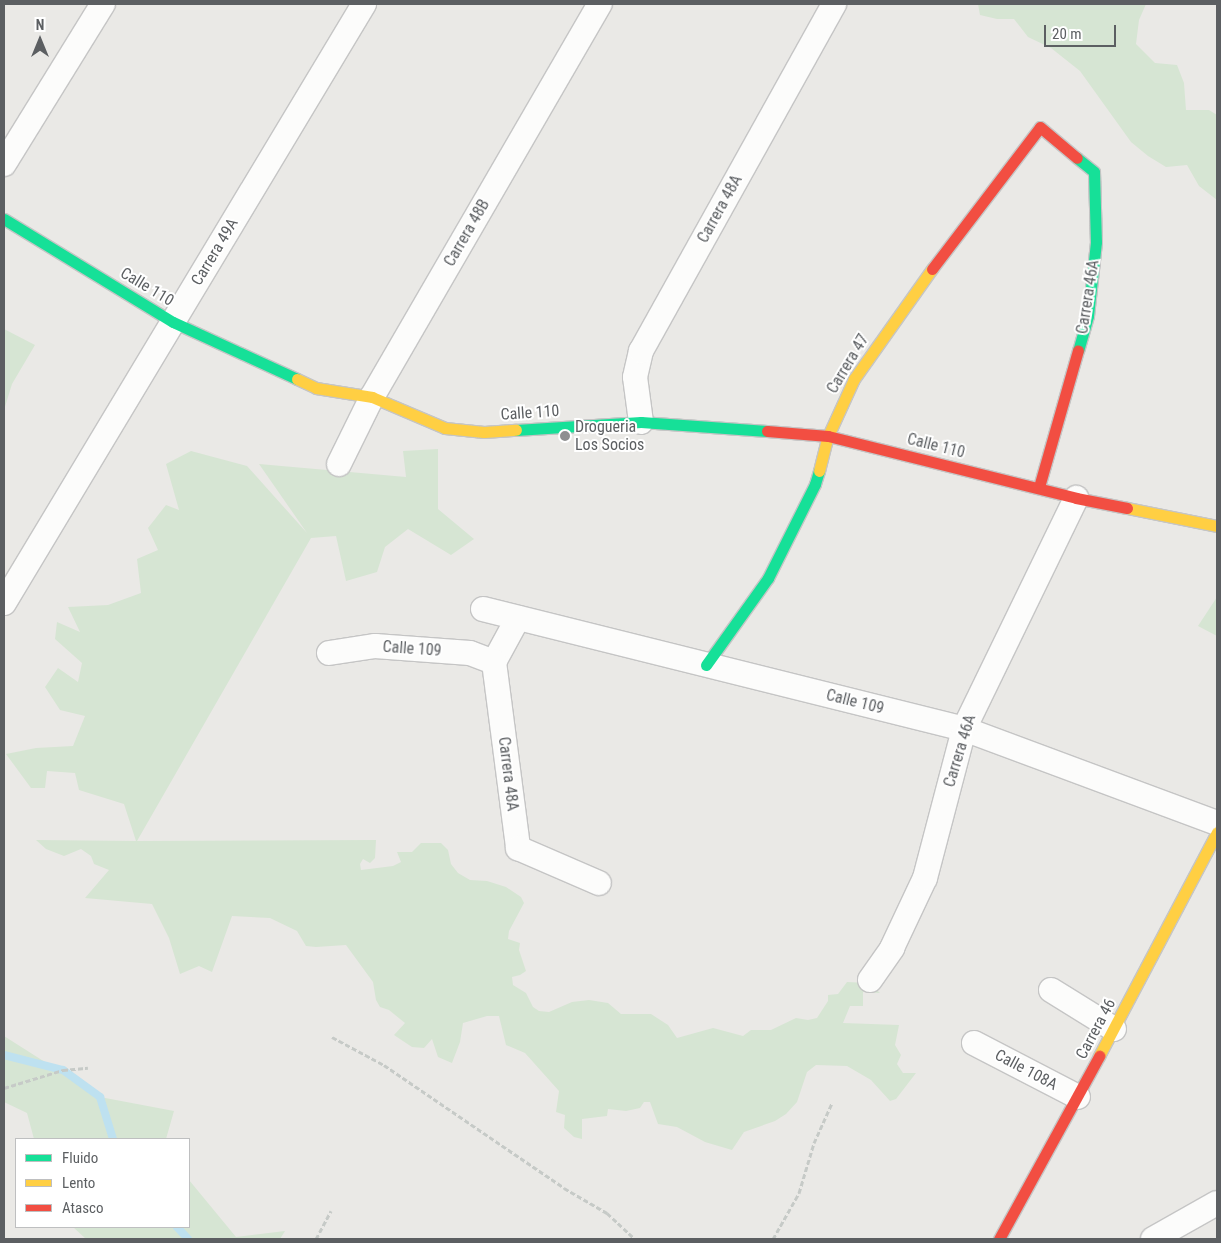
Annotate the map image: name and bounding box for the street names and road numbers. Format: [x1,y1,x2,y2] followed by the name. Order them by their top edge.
[693,172,747,246] street label: Carrera 48A
[440,196,494,270] street label: Carrera 48B
[188,215,242,289] street label: Carrera 49A
[1073,259,1103,335] street label: Carrera 46A
[117,264,177,310] street label: Calle 110
[823,331,873,397] street label: Carrera 47
[500,401,560,425] street label: Calle 110
[905,430,967,462] street label: Calle 110
[382,637,442,661] street label: Calle 109
[824,686,886,718] street label: Calle 109
[940,712,980,790] street label: Carrera 46A
[494,736,522,812] street label: Carrera 48A
[1072,996,1120,1062] street label: Carrera 46
[991,1046,1061,1094] street label: Calle 108A

